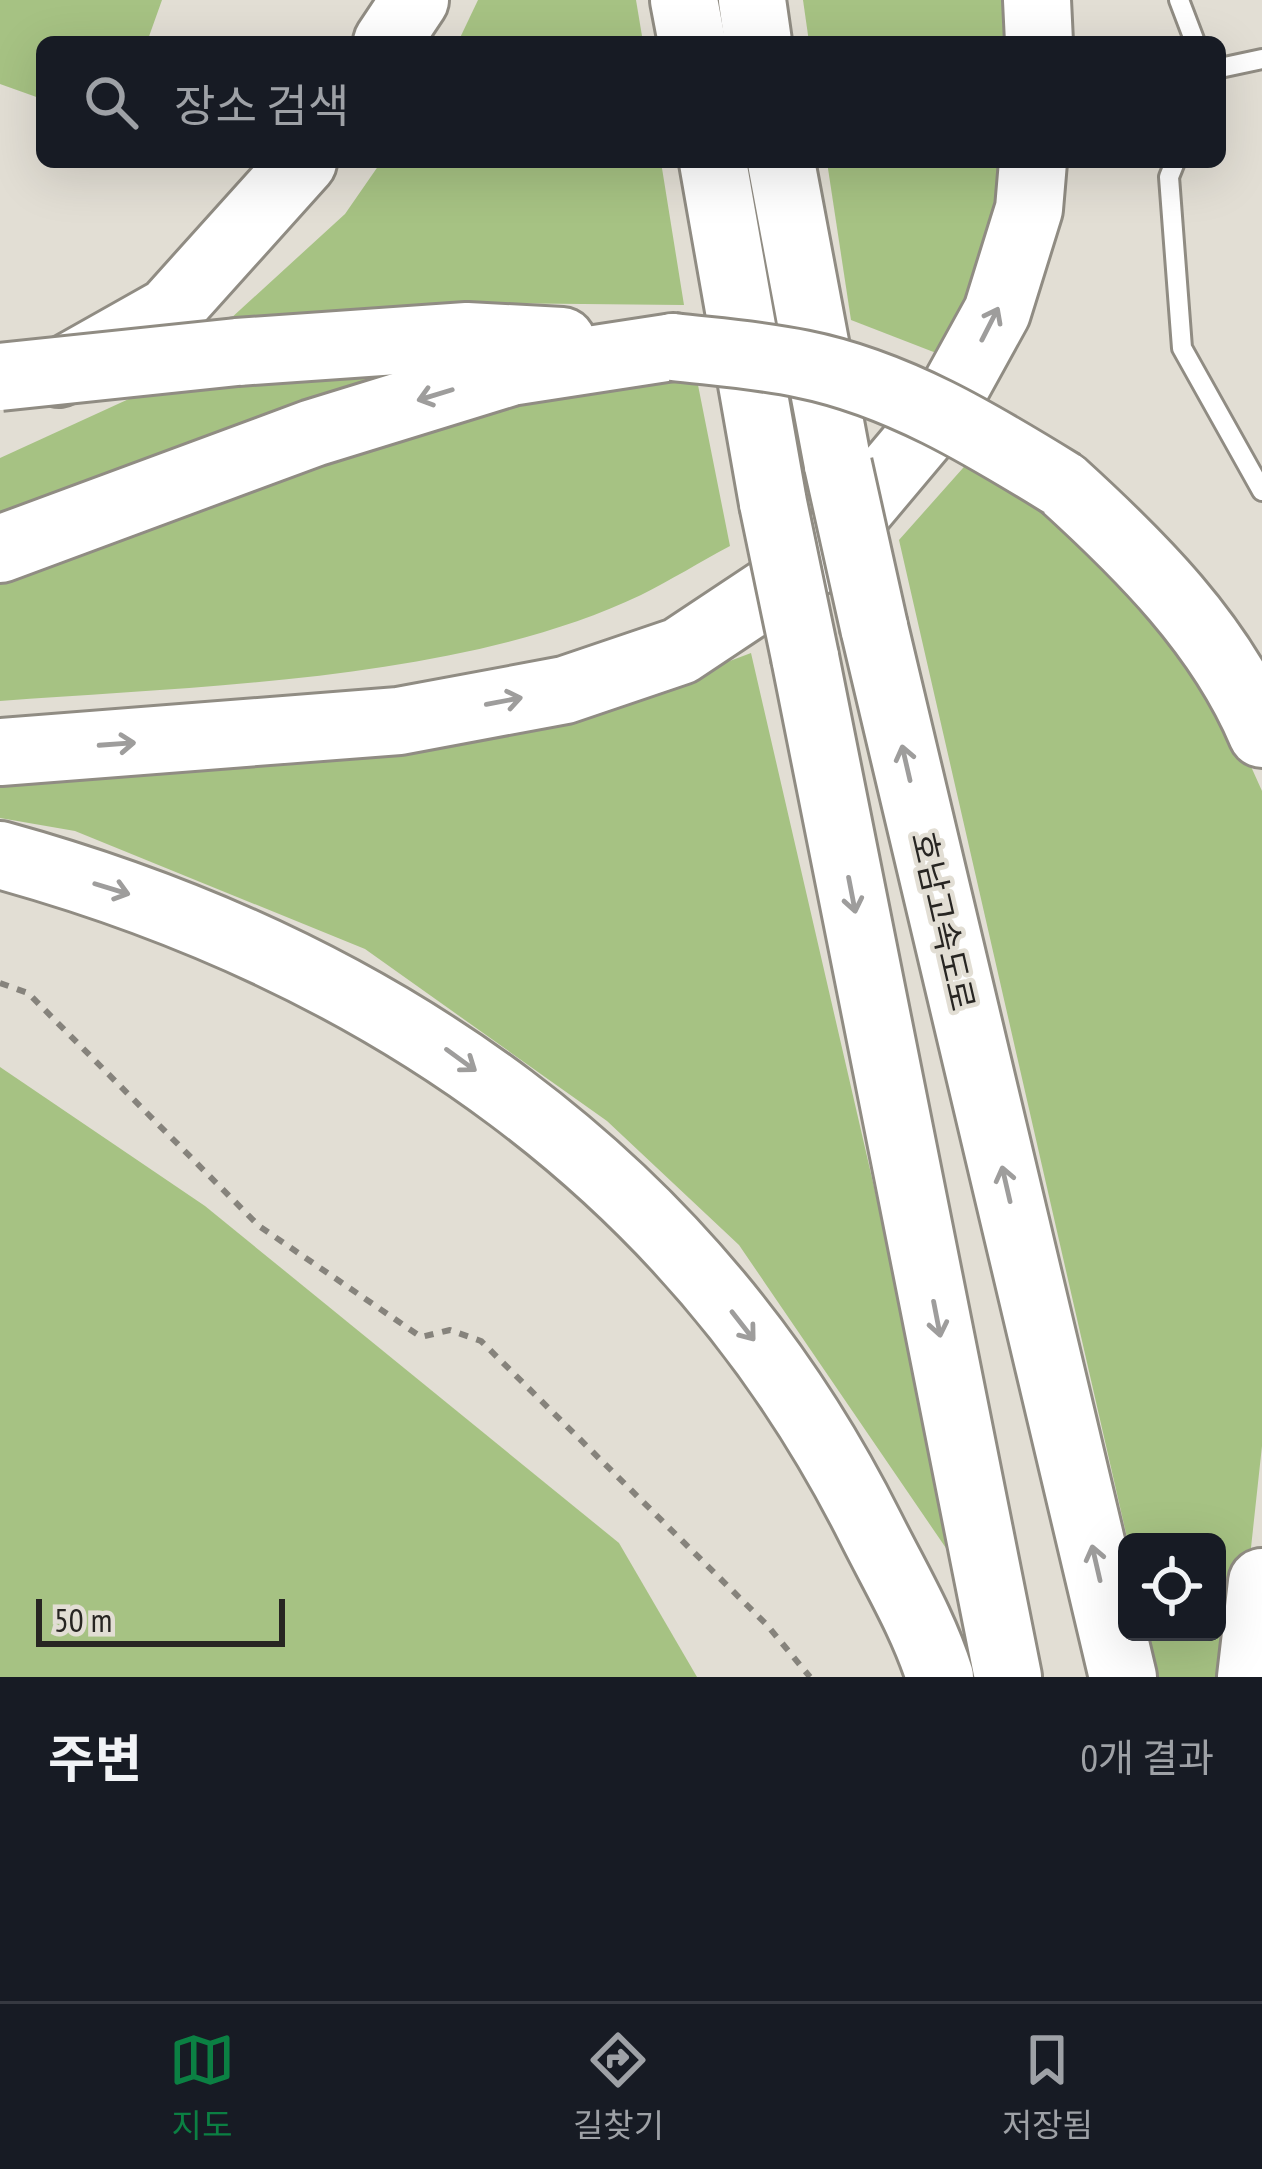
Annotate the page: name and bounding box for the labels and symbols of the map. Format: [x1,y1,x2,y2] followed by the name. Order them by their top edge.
[979,306,1002,342] one-way arrow
[417,385,455,407] one-way arrow
[484,689,523,712] one-way arrow
[97,732,136,755] one-way arrow
[894,745,916,783] one-way arrow
[903,827,985,1015] street label: 호남고속도로
[842,875,864,914] one-way arrow
[92,879,130,901] one-way arrow
[444,1047,477,1072] one-way arrow
[994,1165,1016,1203] one-way arrow
[927,1298,949,1337] one-way arrow
[729,1310,756,1342] one-way arrow
[1083,1545,1106,1583] one-way arrow
[36,1593,285,1646] scale bar

